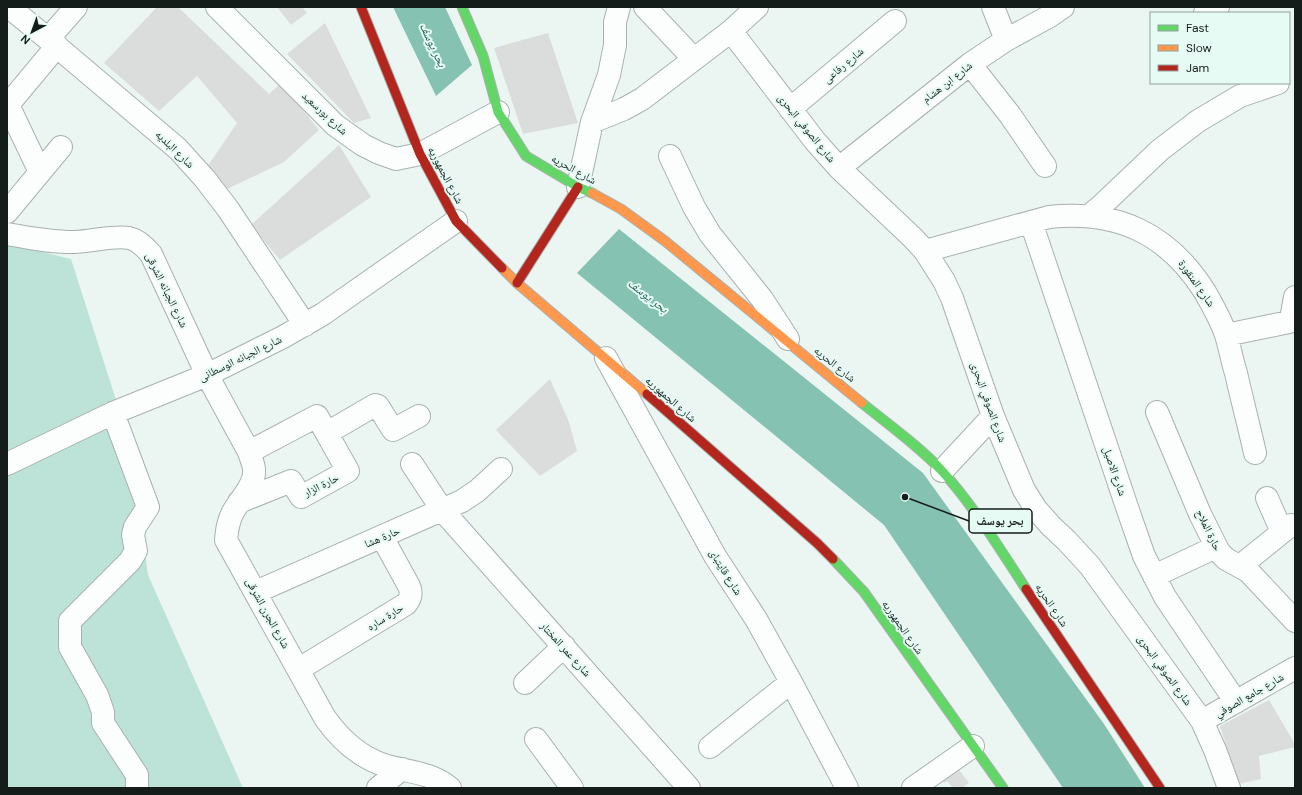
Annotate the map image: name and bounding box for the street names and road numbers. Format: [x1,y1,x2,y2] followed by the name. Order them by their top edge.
[820,44,866,86] street label: شارع رفاعى
[919,58,975,106] street label: شارع ابن هشام
[299,88,351,138] street label: شارع بورسعيد
[774,91,839,166] street label: شارع الصوفي البحرى
[153,127,197,171] street label: شارع البلديه
[425,144,467,206] street label: شارع الجمهوريه
[549,151,599,187] street label: شارع الحريه
[143,250,191,330] street label: شارع الجبانه الشرقى
[1176,257,1218,309] street label: شارع المنقورة
[196,332,284,384] street label: شارع الجبانه الوسطانى
[811,343,859,385] street label: شارع الحريه
[966,360,1010,445] street label: شارع الصوفي البحرى
[643,373,699,425] street label: شارع الجمهوريه
[1100,444,1130,498] street label: شارع الاصيل
[300,470,341,500] street label: حارة الزار
[1193,507,1225,553] street label: حارة الملاح
[362,523,402,551] street label: حارة هشا
[706,546,746,598] street label: شارع قايتباى
[243,575,293,651] street label: شارع الجرن الشرقى
[1032,581,1072,629] street label: شارع الحريه
[879,597,927,657] street label: شارع الجمهوريه
[364,600,406,634] street label: حارة ساره
[537,618,594,679] street label: شارع عمر المختار
[1133,632,1195,709] street label: شارع الصوفي البحرى
[1212,670,1287,722] street label: شارع جامع الصوفي

